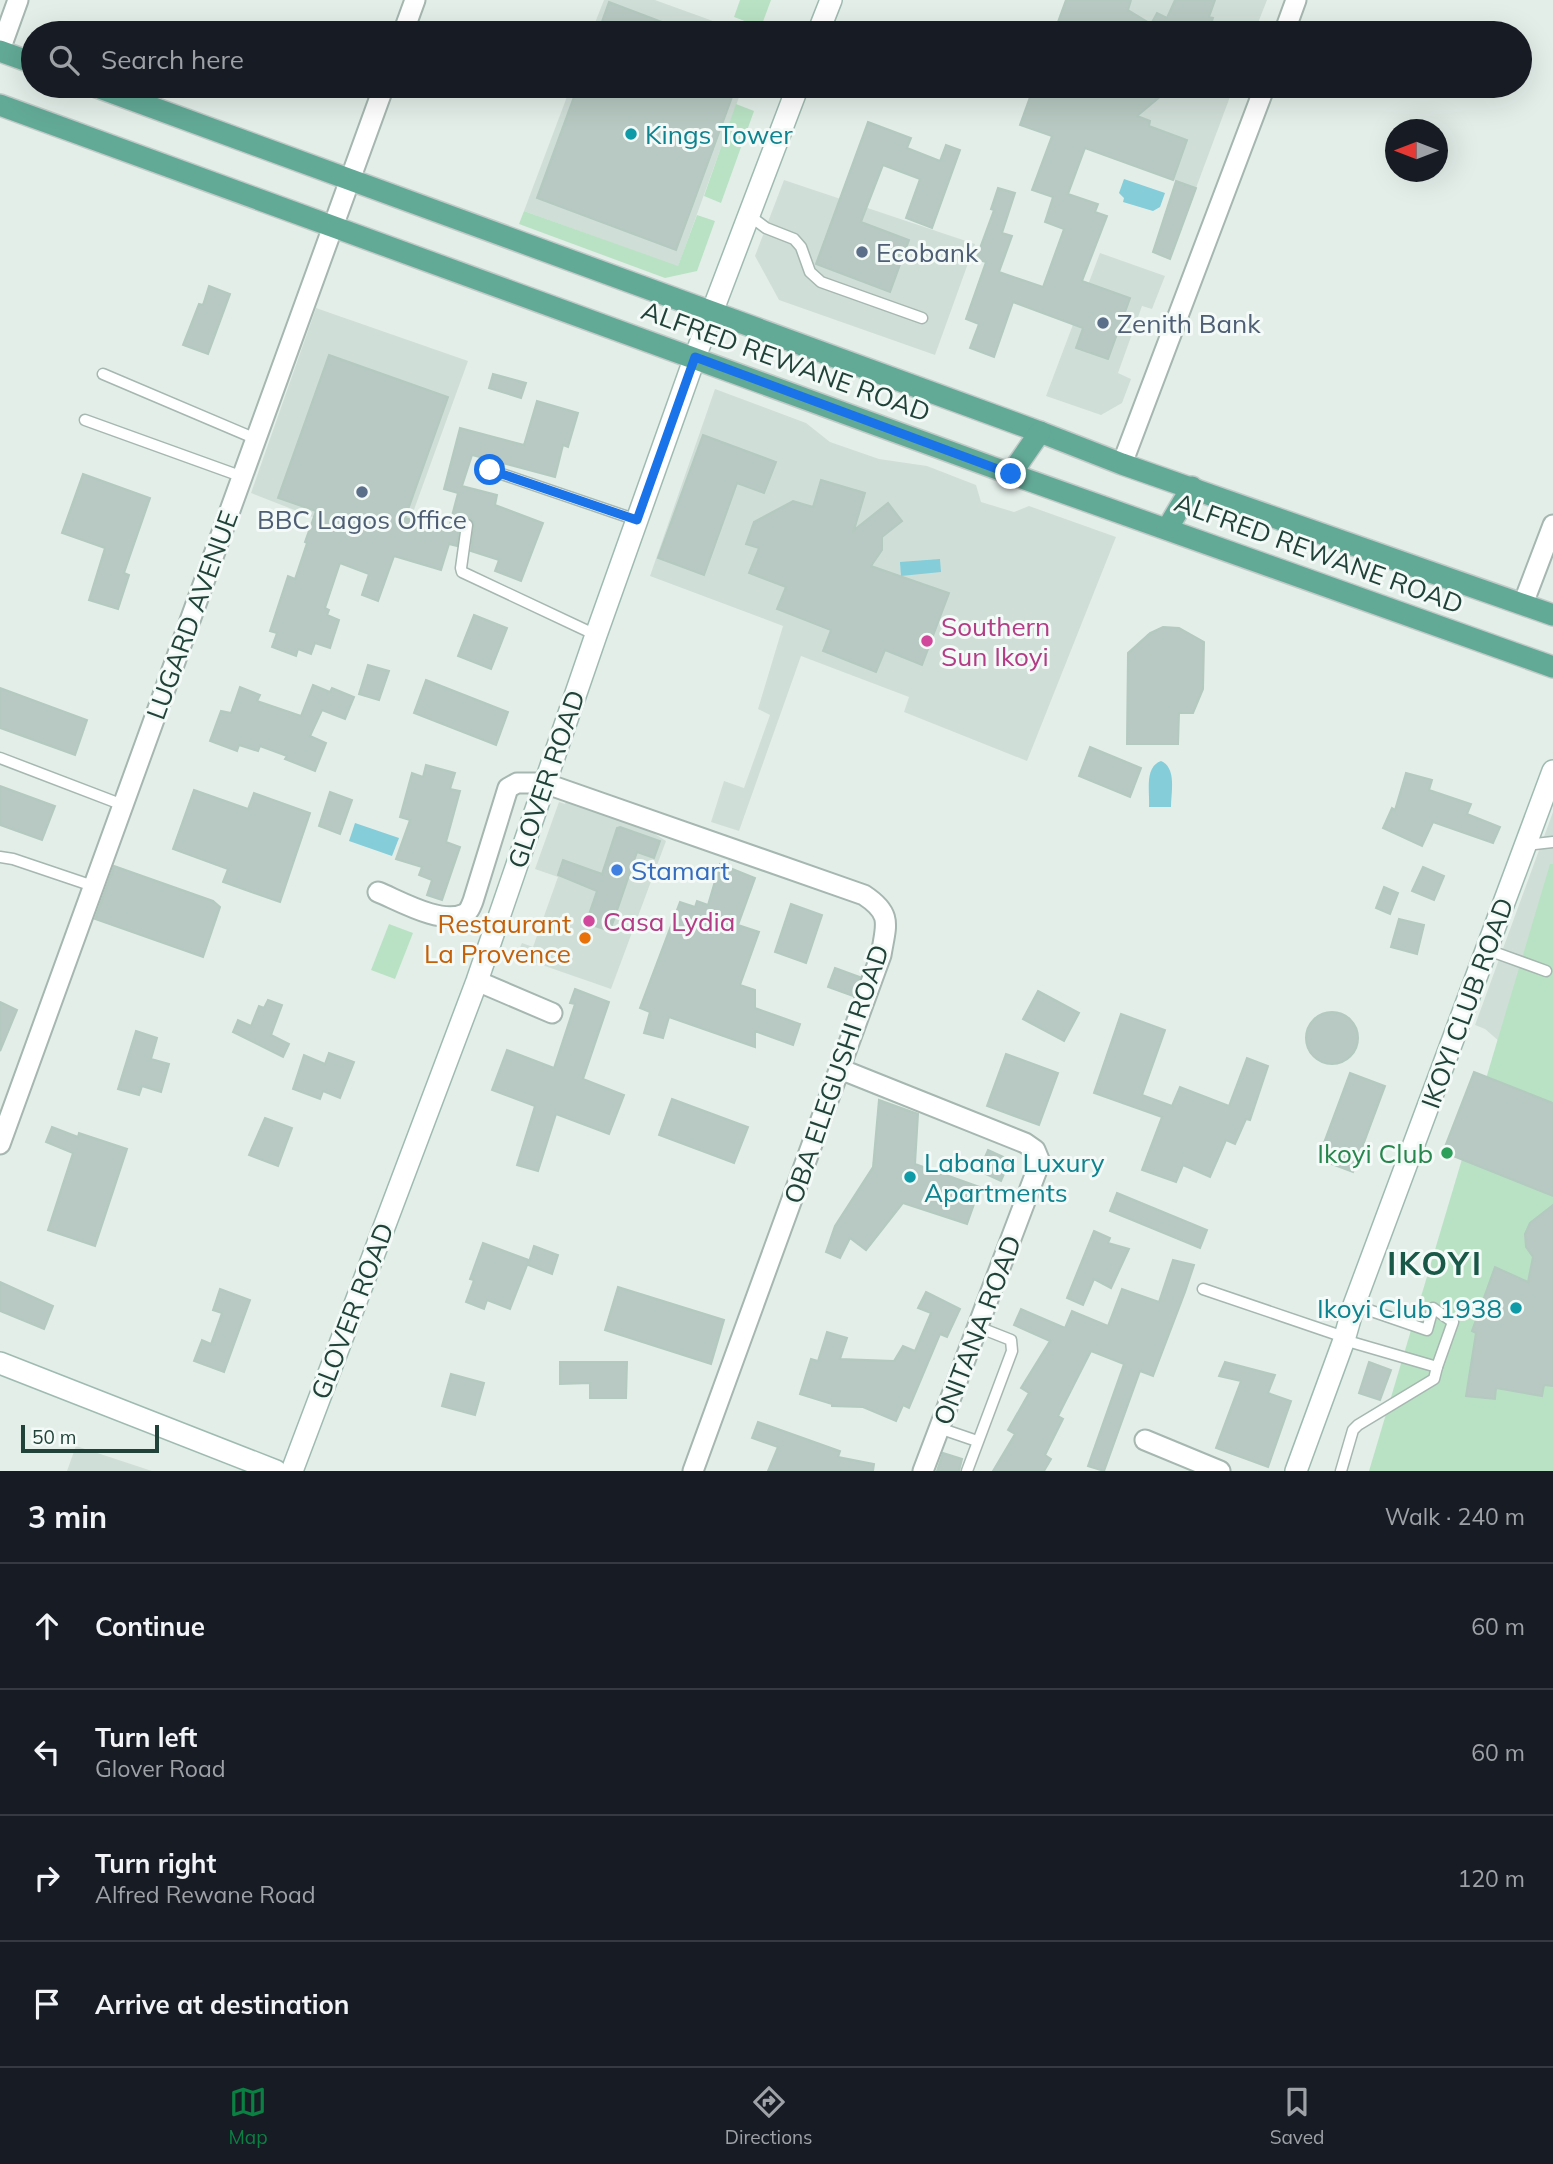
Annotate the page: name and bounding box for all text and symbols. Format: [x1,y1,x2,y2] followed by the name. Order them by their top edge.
[21,21,1532,98] search box
[45,41,83,79] icon: search
[101,43,244,76] text: Search here
[645,118,793,151] place label: Kings Tower
[1385,119,1448,182] north arrow
[623,126,639,142] marker: Kings Tower
[876,236,979,269] place label: Ecobank
[854,244,870,260] marker: Ecobank
[637,293,935,429] street label: ALFRED REWANE ROAD
[1117,307,1261,340] place label: Zenith Bank
[1095,315,1111,331] marker: Zenith Bank
[474,454,505,485] route start
[995,458,1026,489] route end
[354,484,370,500] marker: BBC Lagos Office
[1170,485,1468,621] street label: ALFRED REWANE ROAD
[257,503,467,536] place label: BBC Lagos Office
[139,506,245,724] street label: LUGARD AVENUE
[941,610,1050,673] place label: Southern Sun Ikoyi
[919,633,935,649] marker: Southern Sun Ikoyi
[500,686,592,872] street label: GLOVER ROAD
[631,854,730,887] place label: Stamart
[609,862,625,878] marker: Stamart
[1414,893,1520,1113] street label: IKOYI CLUB ROAD
[603,905,735,938] place label: Casa Lydia
[424,907,571,970] place label: Restaurant La Provence
[581,913,597,929] marker: Casa Lydia
[577,930,593,946] marker: Restaurant La Provence
[776,940,896,1208] street label: OBA ELEGUSHI ROAD
[1317,1137,1433,1170] place label: Ikoyi Club
[1439,1145,1455,1161] marker: Ikoyi Club
[924,1146,1105,1209] place label: Labana Luxury Apartments
[902,1169,918,1185] marker: Labana Luxury Apartments
[303,1218,401,1404] street label: GLOVER ROAD
[926,1230,1028,1430] street label: ONITANA ROAD
[1387,1242,1483,1283] district label: IKOYI
[1317,1292,1502,1325] place label: Ikoyi Club 1938
[1508,1300,1524,1316] marker: Ikoyi Club 1938
[21,1422,159,1454] scale bar
[32,1425,76,1449] text: 50 m
[28,1498,107,1536] text: 3 min
[1385,1502,1525,1531] text: Walk · 240 m
[28,1607,66,1645] icon: ahead
[95,1610,205,1643] text: Continue
[1471,1612,1525,1641] text: 60 m
[95,1721,197,1754] text: Turn left
[28,1733,66,1771] icon: left
[1471,1738,1525,1767] text: 60 m
[95,1754,226,1783] text: Glover Road
[95,1847,216,1880] text: Turn right
[28,1859,66,1897] icon: right
[1457,1864,1525,1893] text: 120 m
[95,1880,316,1909] text: Alfred Rewane Road
[28,1985,66,2023] icon: arrive
[95,1988,350,2021] text: Arrive at destination
[229,2083,268,2149] tab: Map
[725,2083,813,2149] tab: Directions
[1270,2083,1324,2149] tab: Saved

